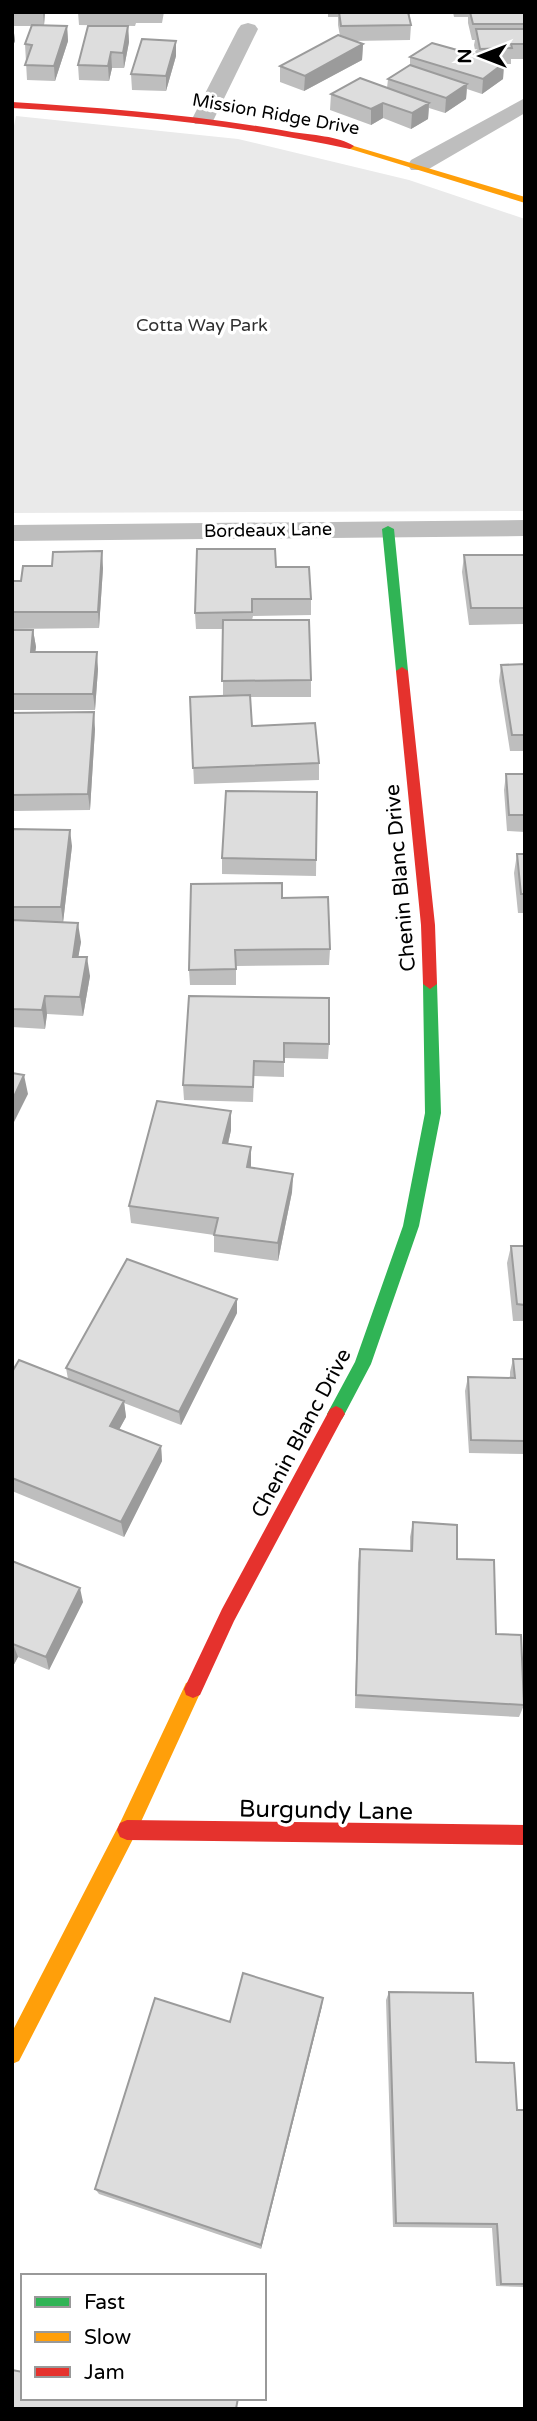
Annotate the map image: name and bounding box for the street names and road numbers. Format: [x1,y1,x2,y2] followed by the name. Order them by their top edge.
[191,88,361,140] street label: Mission Ridge Drive
[204,518,332,542] street label: Bordeaux Lane
[380,783,421,973] street label: Chenin Blanc Drive
[246,1344,357,1522] street label: Chenin Blanc Drive
[239,1794,413,1827] street label: Burgundy Lane

